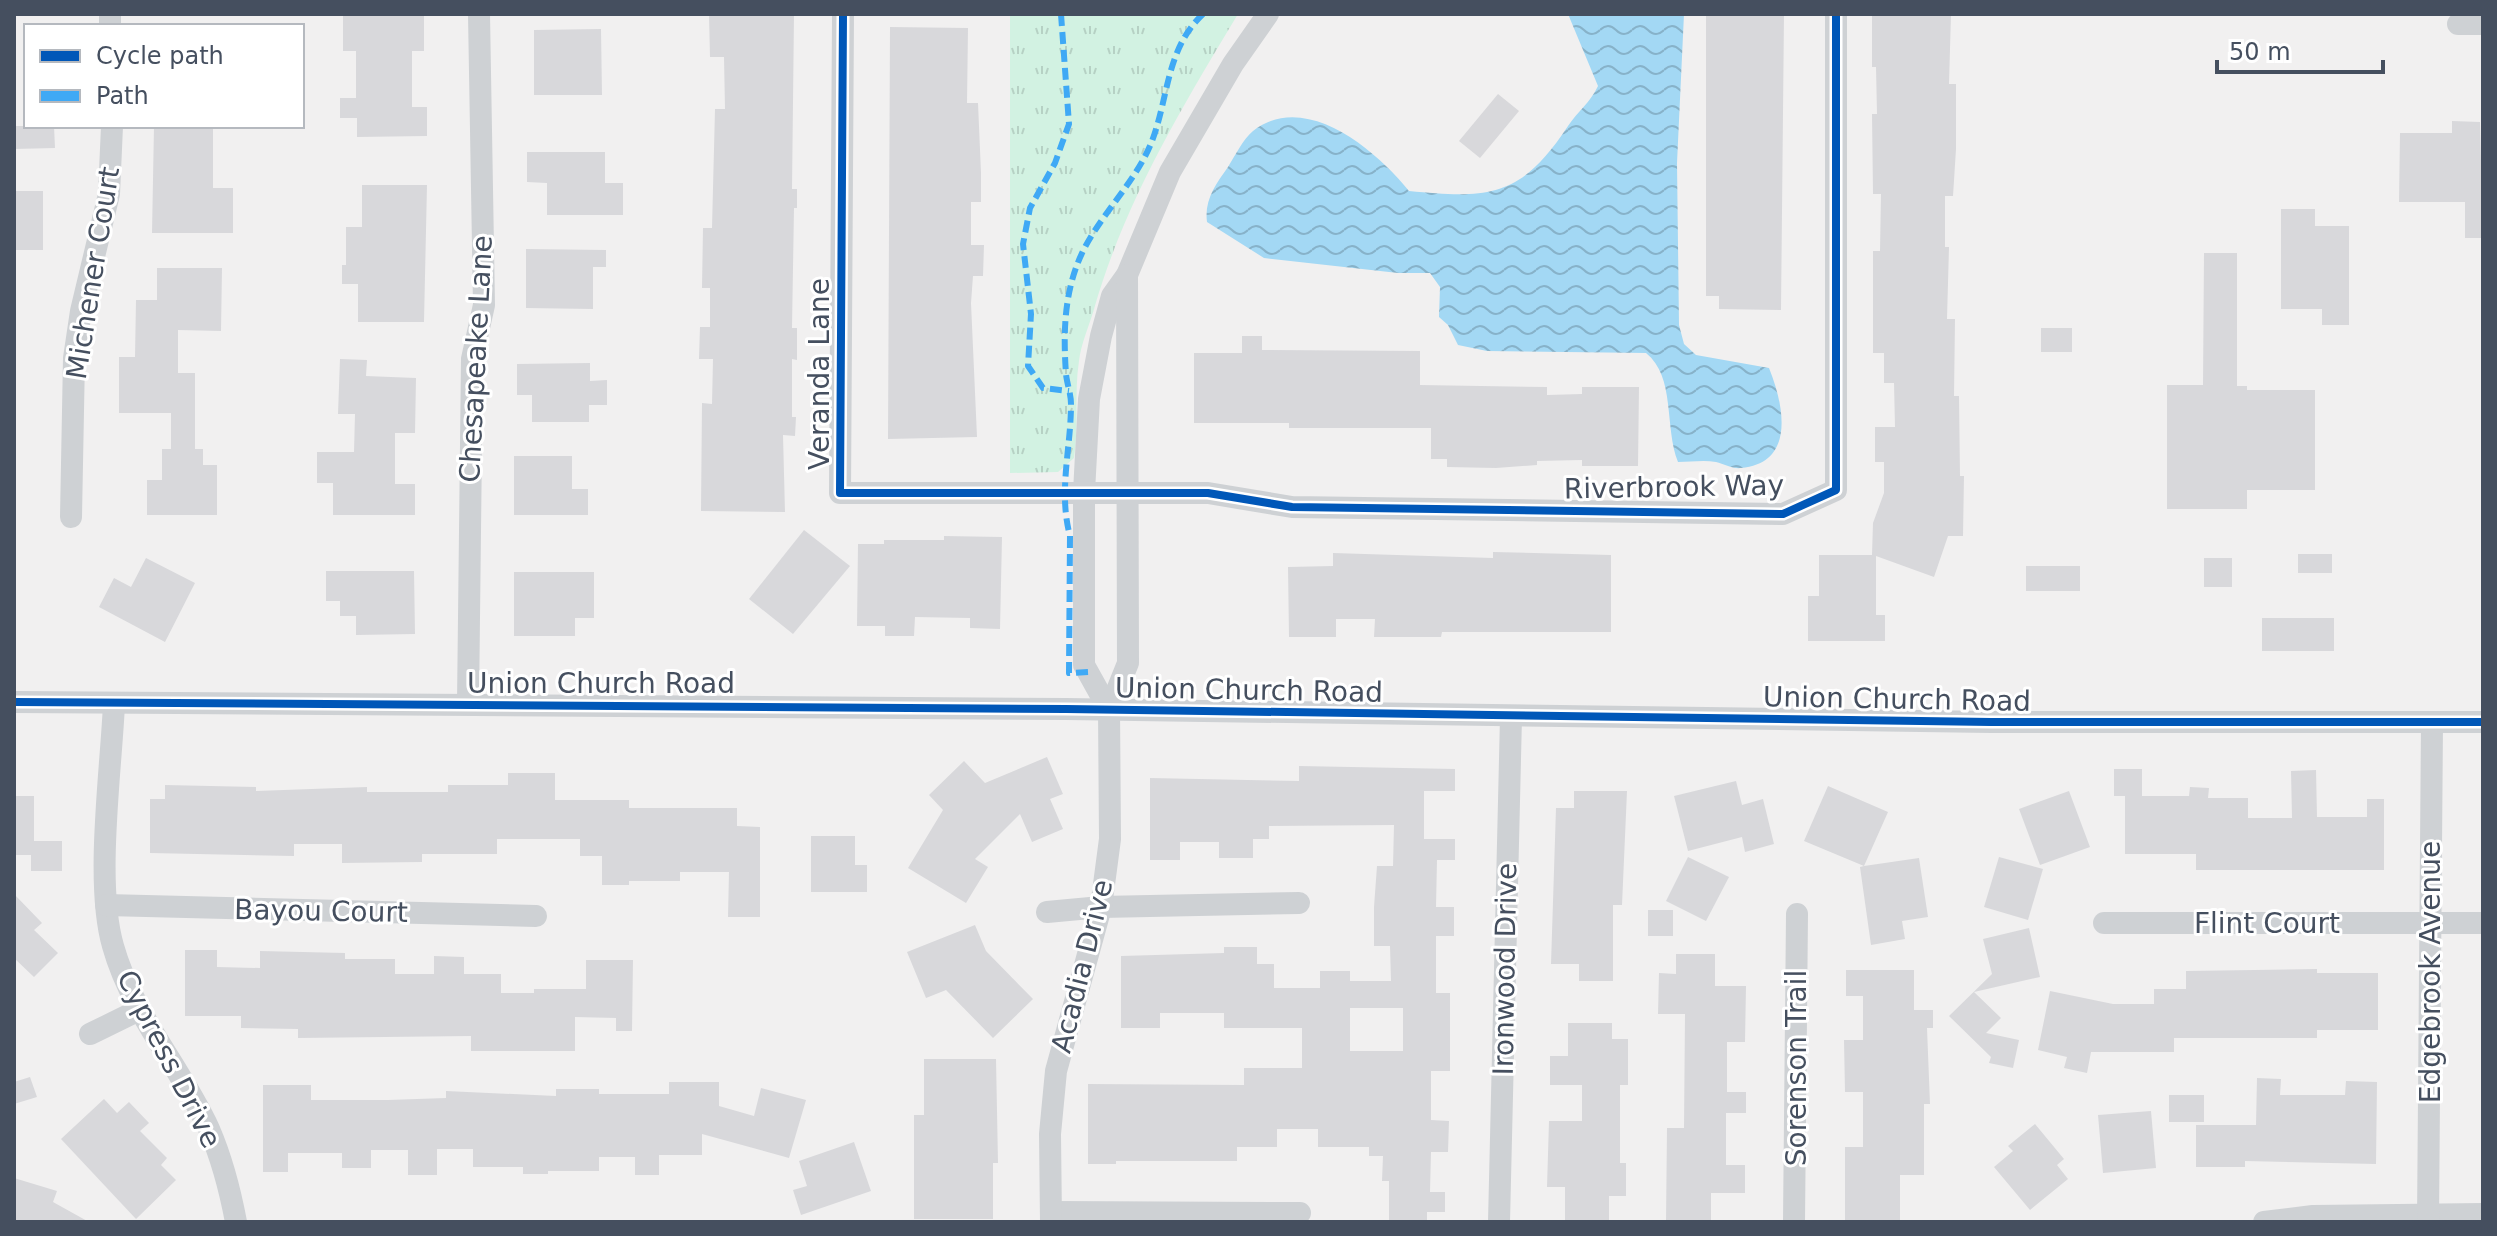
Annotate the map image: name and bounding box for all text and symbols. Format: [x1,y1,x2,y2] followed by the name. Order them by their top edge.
[24,24,304,128] legend
[2217,24,2383,74] scale bar
[2229,38,2291,66] text: 50 m
[96,42,224,70] text: Cycle path
[96,82,149,110] text: Path
[60,164,126,382] street label: Michener Court
[453,235,499,483] street label: Chesapeake Lane
[803,278,836,470] street label: Veranda Lane
[1564,469,1784,505] street label: Riverbrook Way
[467,667,735,700] street label: Union Church Road
[1115,671,1383,709] street label: Union Church Road
[1763,680,2031,718] street label: Union Church Road
[2414,841,2447,1103] street label: Edgebrook Avenue
[1487,862,1523,1076] street label: Ironwood Drive
[1045,876,1119,1056] street label: Acadia Drive
[234,893,408,929] street label: Bayou Court
[2194,907,2340,940] street label: Flint Court
[110,965,228,1153] street label: Cypress Drive
[1780,970,1813,1166] street label: Sorenson Trail

